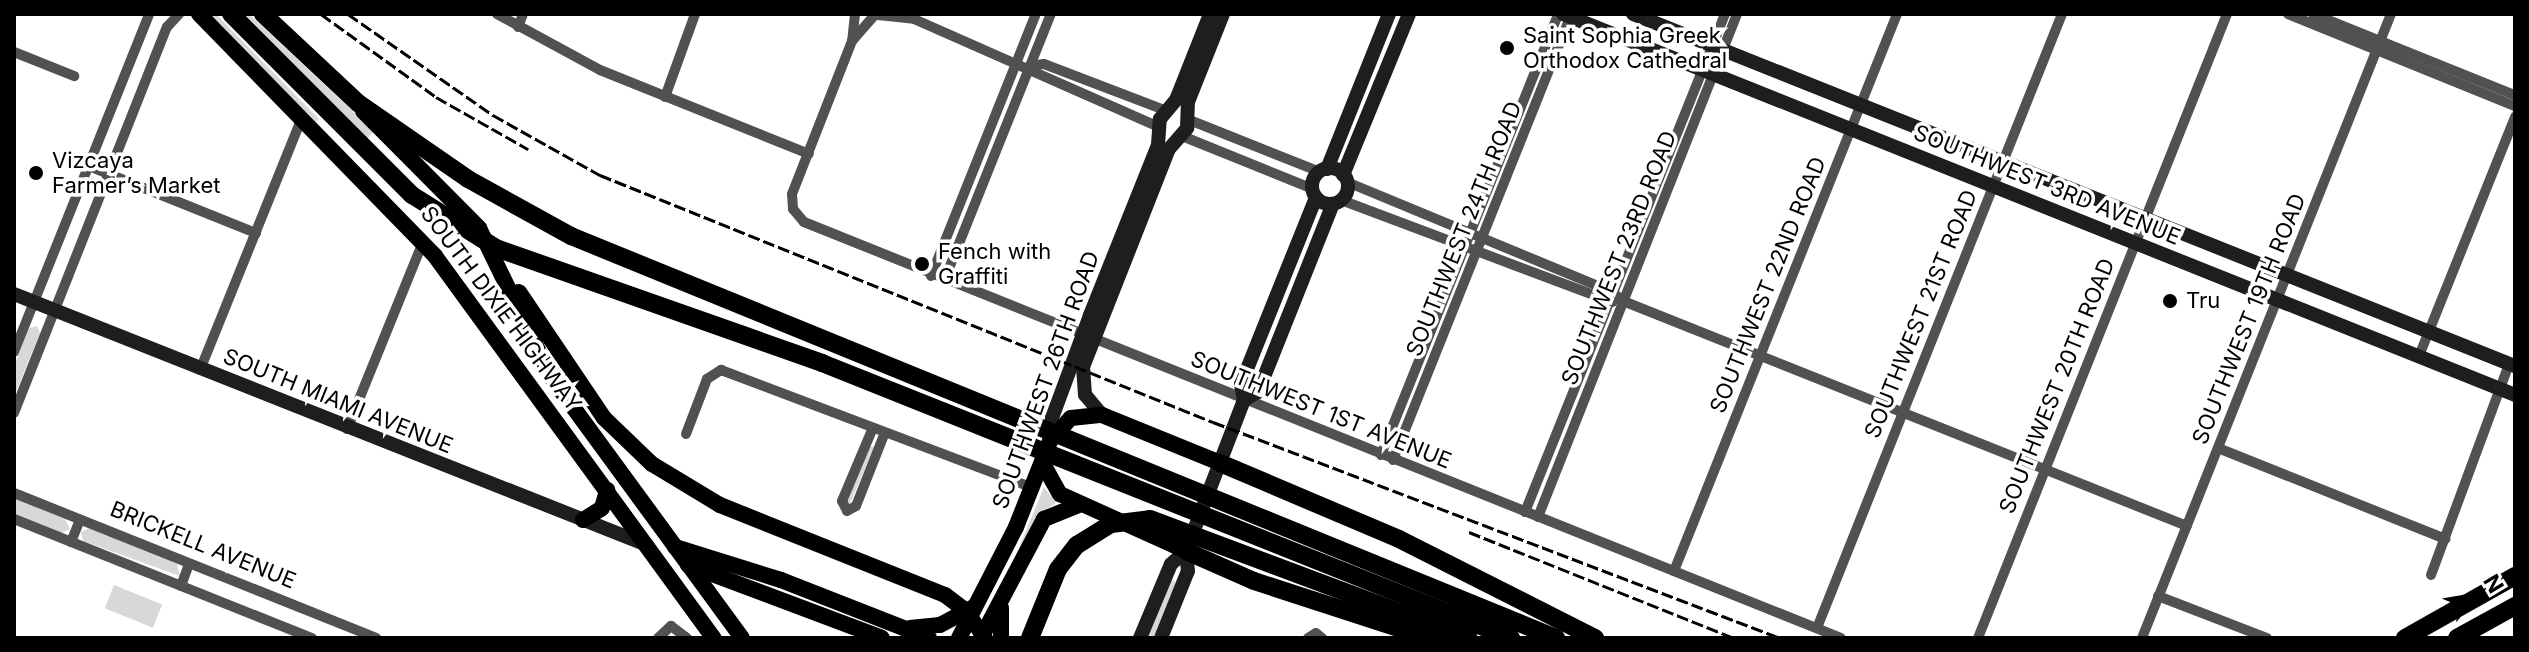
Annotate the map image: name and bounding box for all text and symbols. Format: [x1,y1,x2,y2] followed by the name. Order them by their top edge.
[1523,22,1727,74] place label: Saint Sophia Greek Orthodox Cathedral
[1498,39,1516,57] marker: Saint Sophia Greek Orthodox Cathedral
[1401,98,1527,360] street label: SOUTHWEST 24TH ROAD
[1910,119,2184,251] street label: SOUTHWEST 3RD AVENUE
[1556,127,1682,389] street label: SOUTHWEST 23RD ROAD
[52,147,220,198] place label: Vizcaya Farmer’s Market
[1704,153,1832,417] street label: SOUTHWEST 22ND ROAD
[27,164,45,182] marker: Vizcaya Farmer’s Market
[1859,186,1983,442] street label: SOUTHWEST 21ST ROAD
[2187,190,2311,448] street label: SOUTHWEST 19TH ROAD
[415,201,587,417] street label: SOUTH DIXIE HIGHWAY
[938,238,1051,290] place label: Fench with Graffiti
[987,248,1105,512] street label: SOUTHWEST 26TH ROAD
[913,255,931,273] marker: Fench with Graffiti
[1994,255,2120,517] street label: SOUTHWEST 20TH ROAD
[2186,288,2220,314] place label: Tru
[2161,292,2179,310] marker: Tru
[219,343,457,459] street label: SOUTH MIAMI AVENUE
[1187,346,1455,474] street label: SOUTHWEST 1ST AVENUE
[106,496,300,594] street label: BRICKELL AVENUE
[2433,556,2513,636] north arrow
[2478,570,2509,598] text: N

